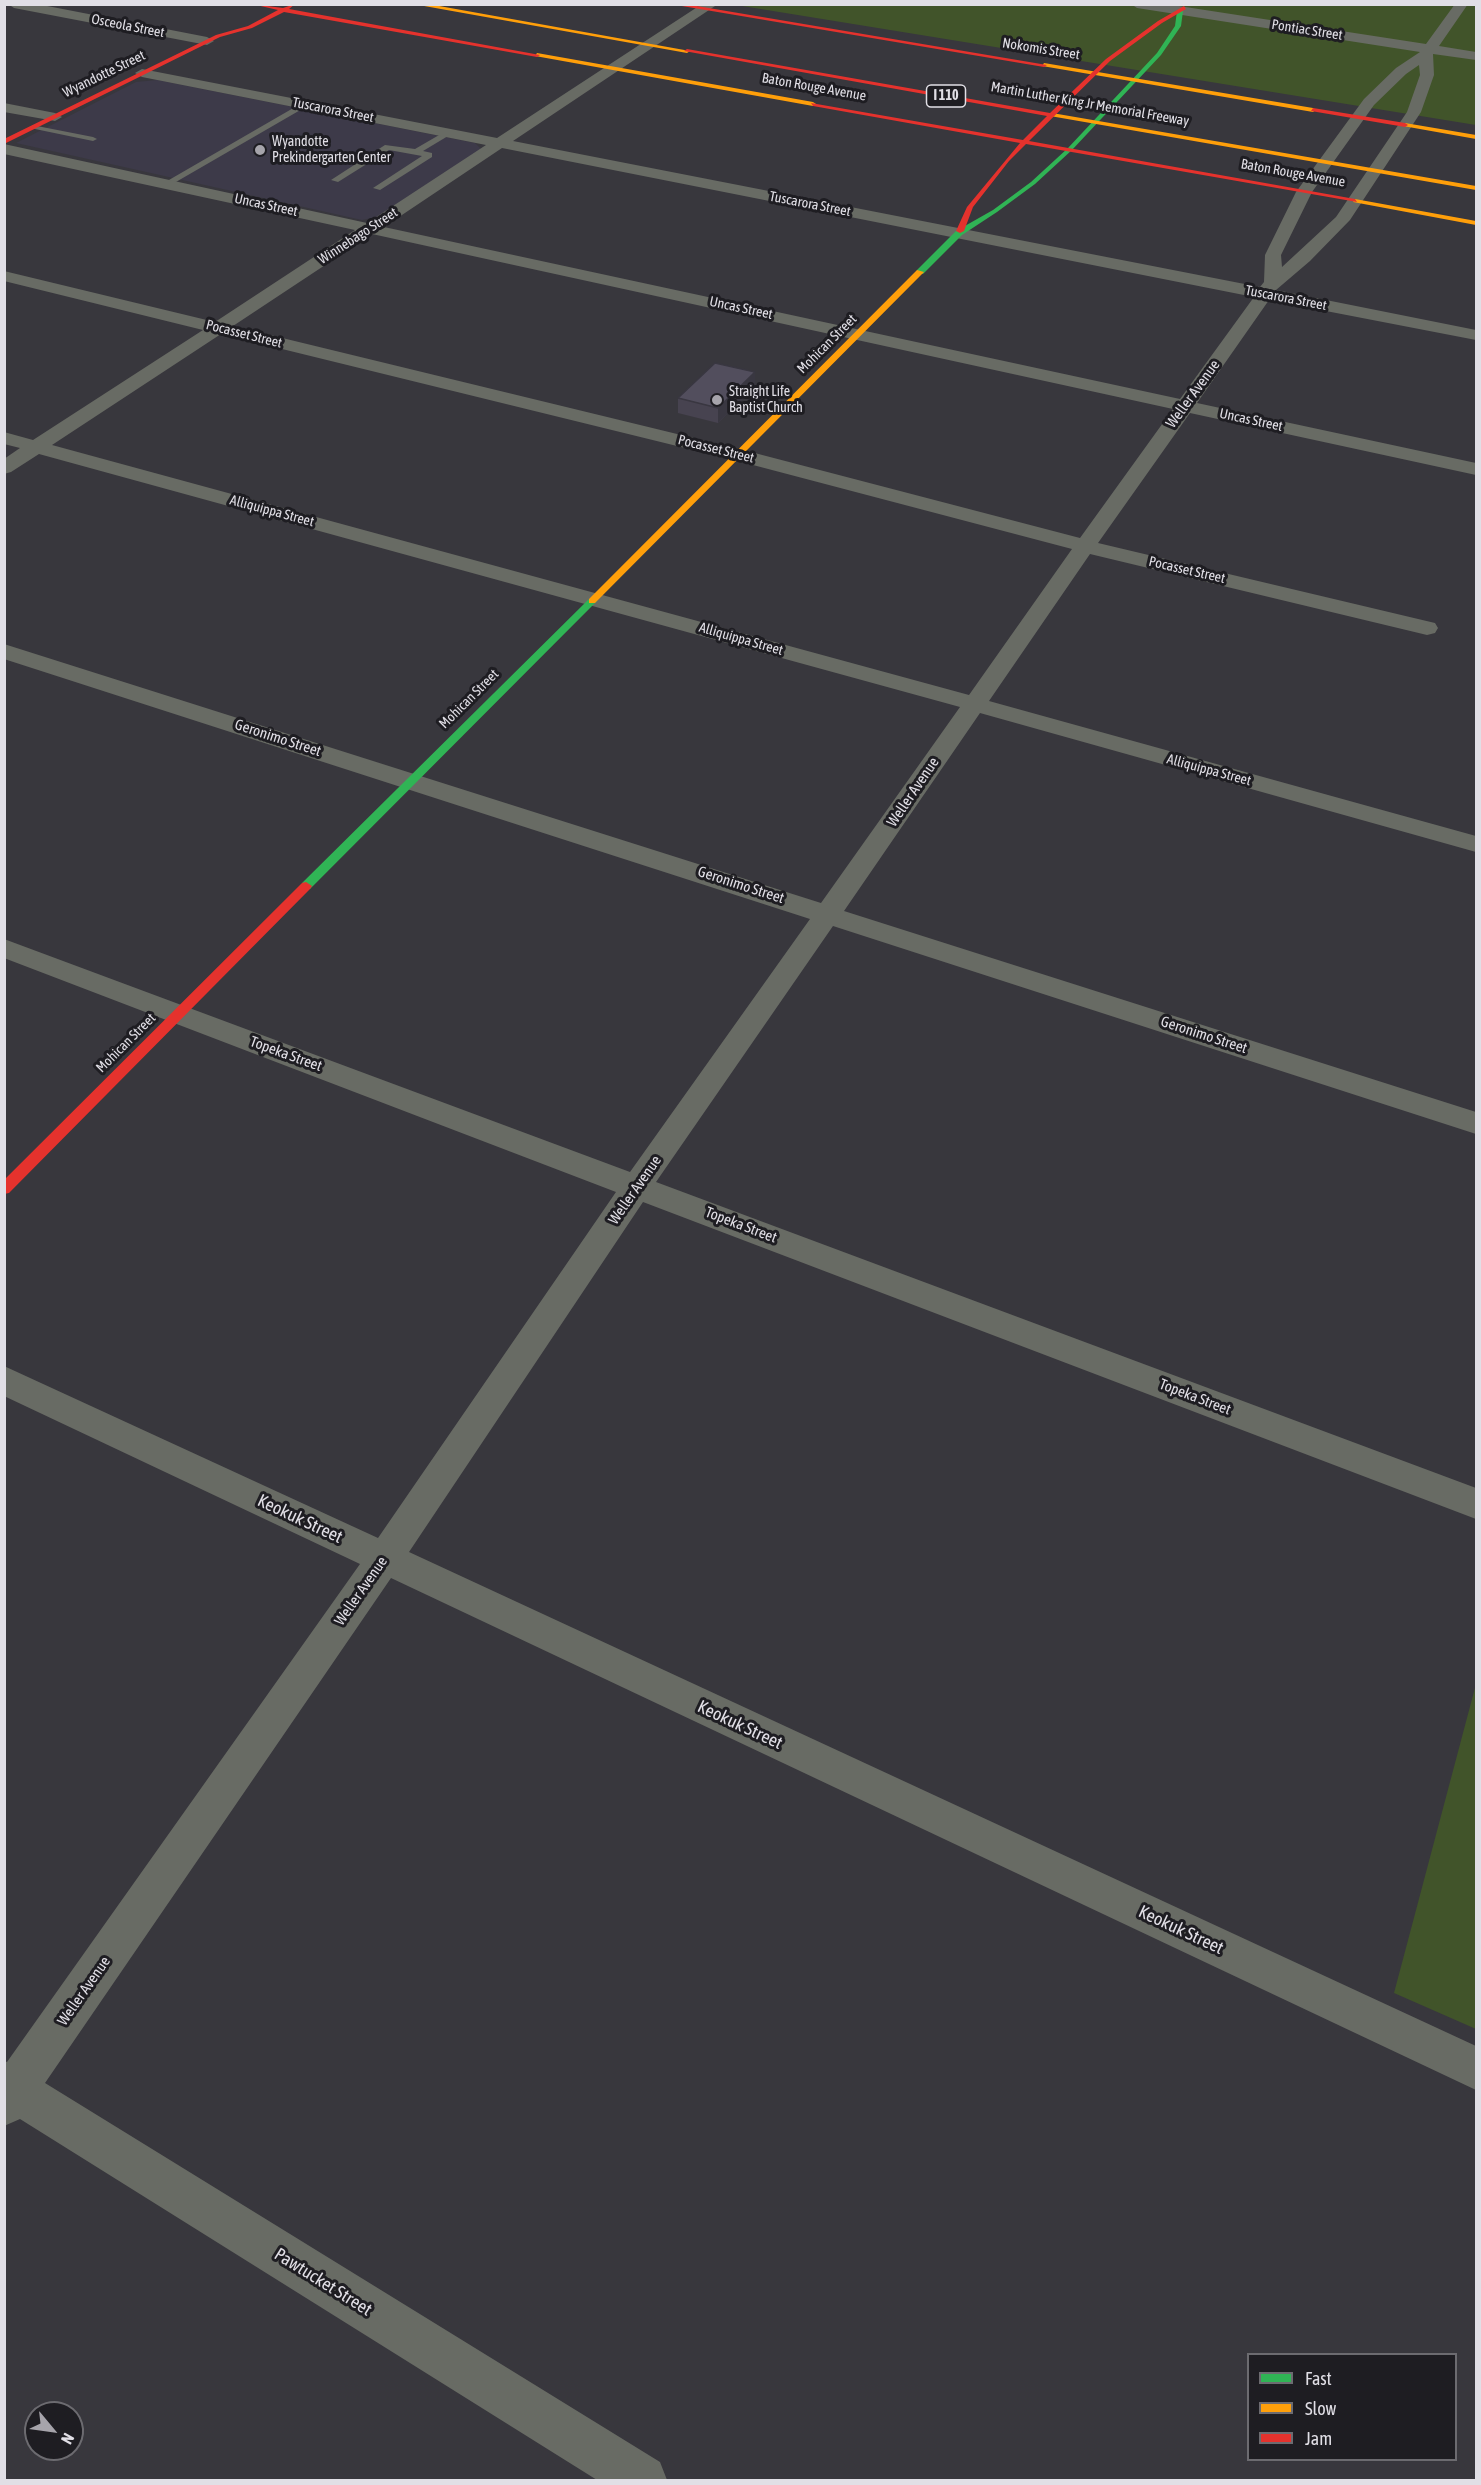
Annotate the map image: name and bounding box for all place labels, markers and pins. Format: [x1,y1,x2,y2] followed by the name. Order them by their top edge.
[272,134,391,166] place label: Wyandotte Prekindergarten Center
[253,143,267,157] marker: Wyandotte Prekindergarten Center
[729,384,803,416] place label: Straight Life Baptist Church
[710,393,724,407] marker: Straight Life Baptist Church

